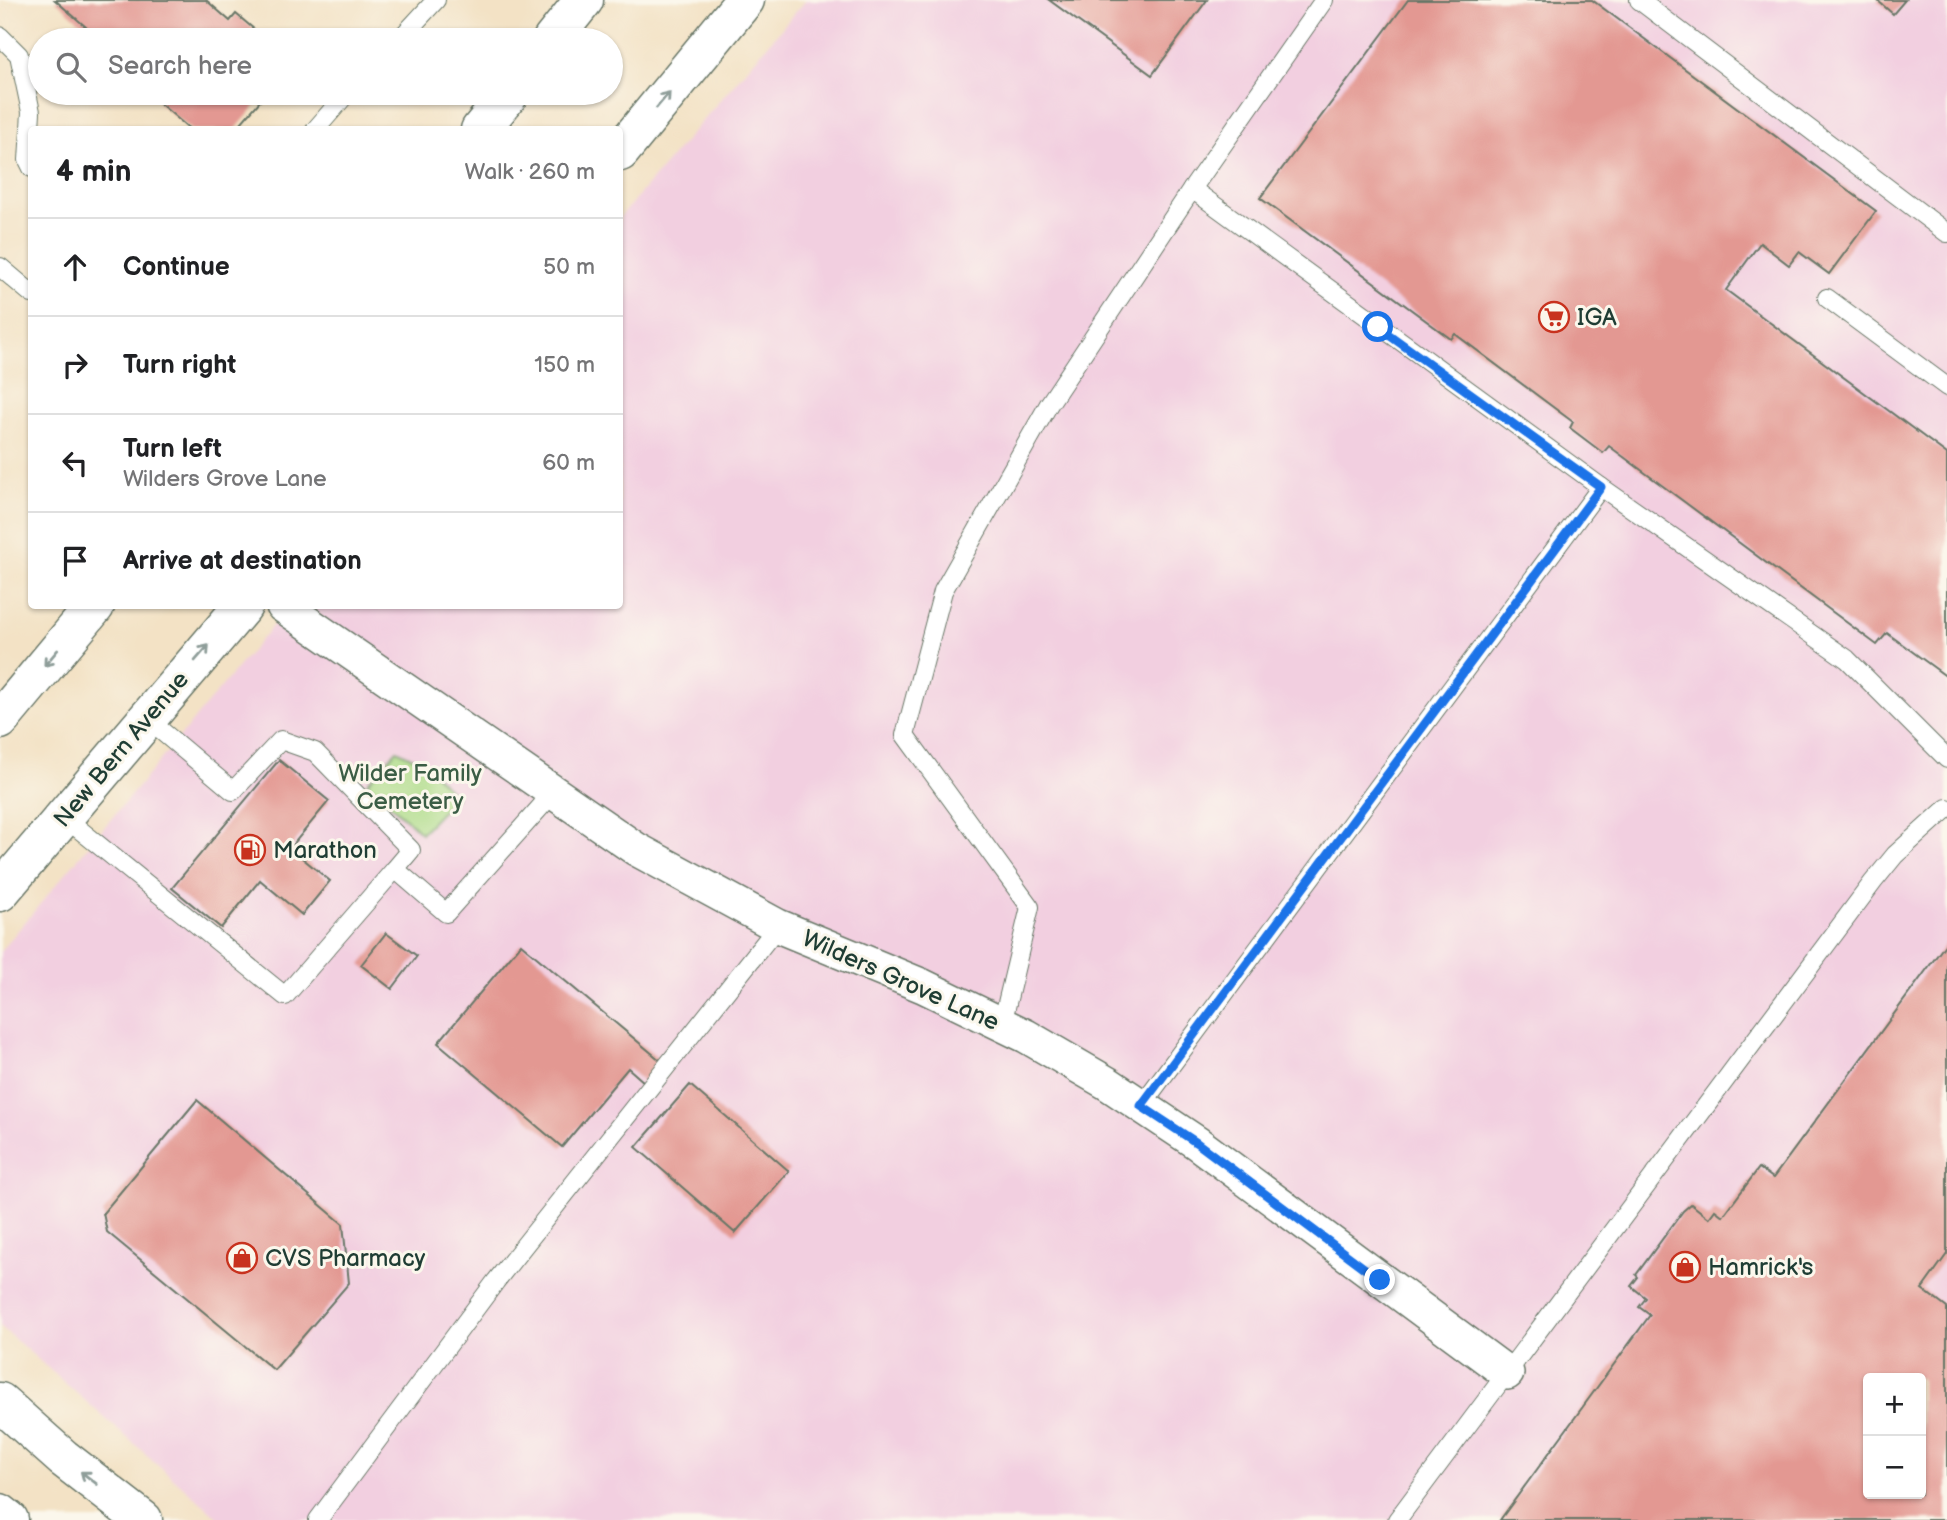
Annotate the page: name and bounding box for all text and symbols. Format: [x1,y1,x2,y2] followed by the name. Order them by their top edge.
[28,28,623,105] search box
[52,48,90,86] icon: search
[108,51,252,82] text: Search here
[655,91,671,109] one-way arrow
[56,154,131,190] text: 4 min
[465,158,595,186] text: Walk · 260 m
[56,248,94,286] icon: ahead
[123,252,230,283] text: Continue
[543,253,595,281] text: 50 m
[1537,300,1571,334] supermarket icon: IGA
[1577,303,1617,332] place label: IGA
[1362,311,1393,342] route start
[56,346,94,384] icon: right
[123,350,236,381] text: Turn right
[534,351,595,379] text: 150 m
[123,434,222,465] text: Turn left
[56,444,94,482] icon: left
[542,449,595,477] text: 60 m
[123,465,327,493] text: Wilders Grove Lane
[56,542,94,580] icon: arrive
[123,546,362,577] text: Arrive at destination
[194,644,210,662] one-way arrow
[43,649,59,667] one-way arrow
[48,665,195,833] street label: New Bern Avenue
[338,759,482,816] park label: Wilder Family Cemetery
[233,833,267,867] fuel station icon: Marathon
[273,836,377,865] place label: Marathon
[798,924,1004,1037] street label: Wilders Grove Lane
[225,1241,259,1275] shop icon: CVS Pharmacy
[265,1244,426,1273] place label: CVS Pharmacy
[1668,1250,1702,1284] shop icon: Hamrick's
[1708,1253,1814,1282] place label: Hamrick's
[1364,1264,1395,1295] route end
[1863,1373,1926,1499] map controls
[1863,1373,1926,1436] button: +
[1863,1436,1926,1499] button: −
[81,1471,99,1486] one-way arrow

